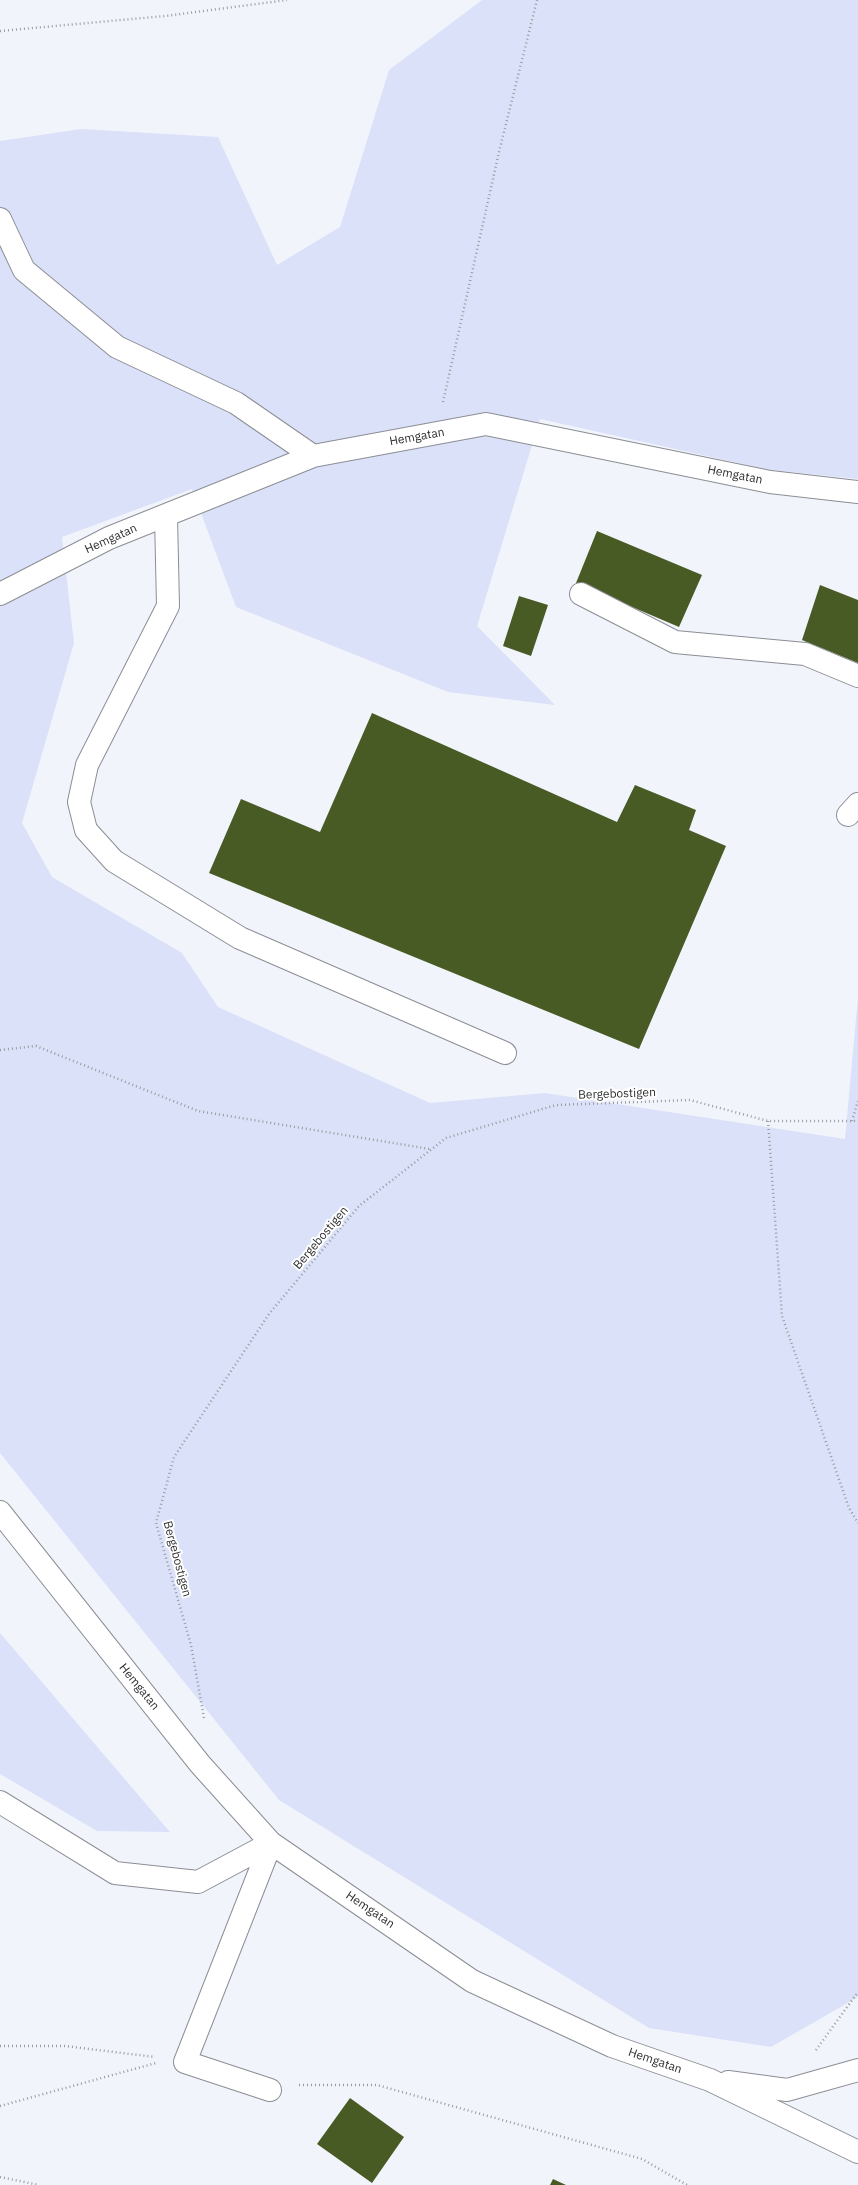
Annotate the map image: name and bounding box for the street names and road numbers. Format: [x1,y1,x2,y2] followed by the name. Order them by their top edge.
[388,425,446,449] street label: Hemgatan
[706,463,764,487] street label: Hemgatan
[83,521,139,557] street label: Hemgatan
[578,1085,656,1103] street label: Bergebostigen
[291,1204,351,1272] street label: Bergebostigen
[160,1520,194,1598] street label: Bergebostigen
[116,1661,162,1713] street label: Hemgatan
[343,1888,397,1932] street label: Hemgatan
[626,2045,684,2077] street label: Hemgatan

